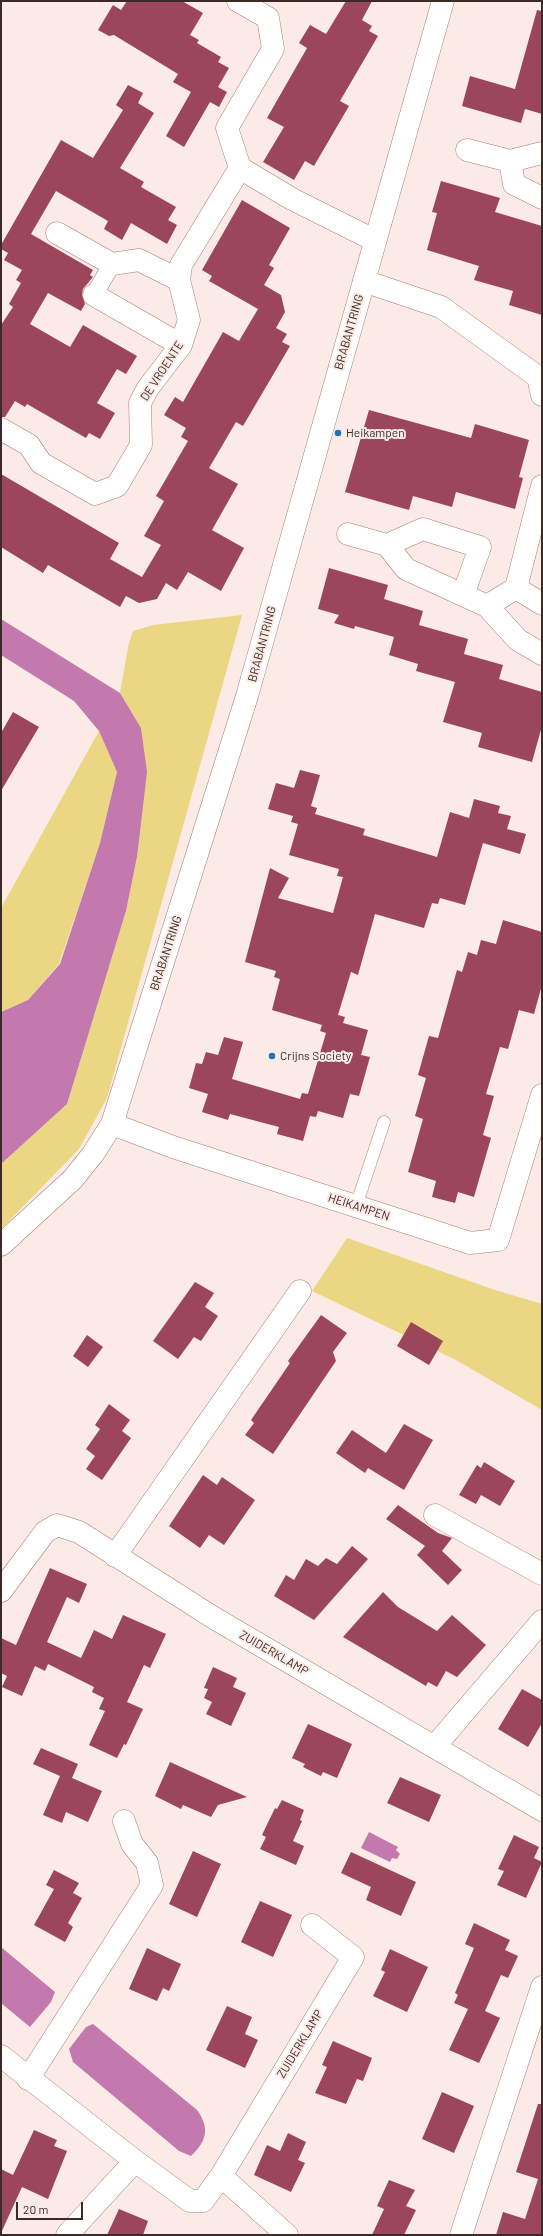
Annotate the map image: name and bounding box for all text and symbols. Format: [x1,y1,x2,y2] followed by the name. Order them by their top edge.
[331,293,367,371] street label: BRABANTRING
[137,338,187,404] street label: DE VROENTE
[346,426,405,440] place label: Heikampen
[333,428,343,438] marker: Heikampen
[245,604,279,684] street label: BRABANTRING
[147,914,185,992] street label: BRABANTRING
[280,1049,351,1063] place label: Crijns Society
[267,1051,277,1061] marker: Crijns Society
[326,1190,392,1224] street label: HEIKAMPEN
[237,1627,311,1679] street label: ZUIDERKLAMP
[274,2007,326,2081] street label: ZUIDERKLAMP
[18,2194,85,2220] scale bar
[23,2202,49,2216] text: 20 m

